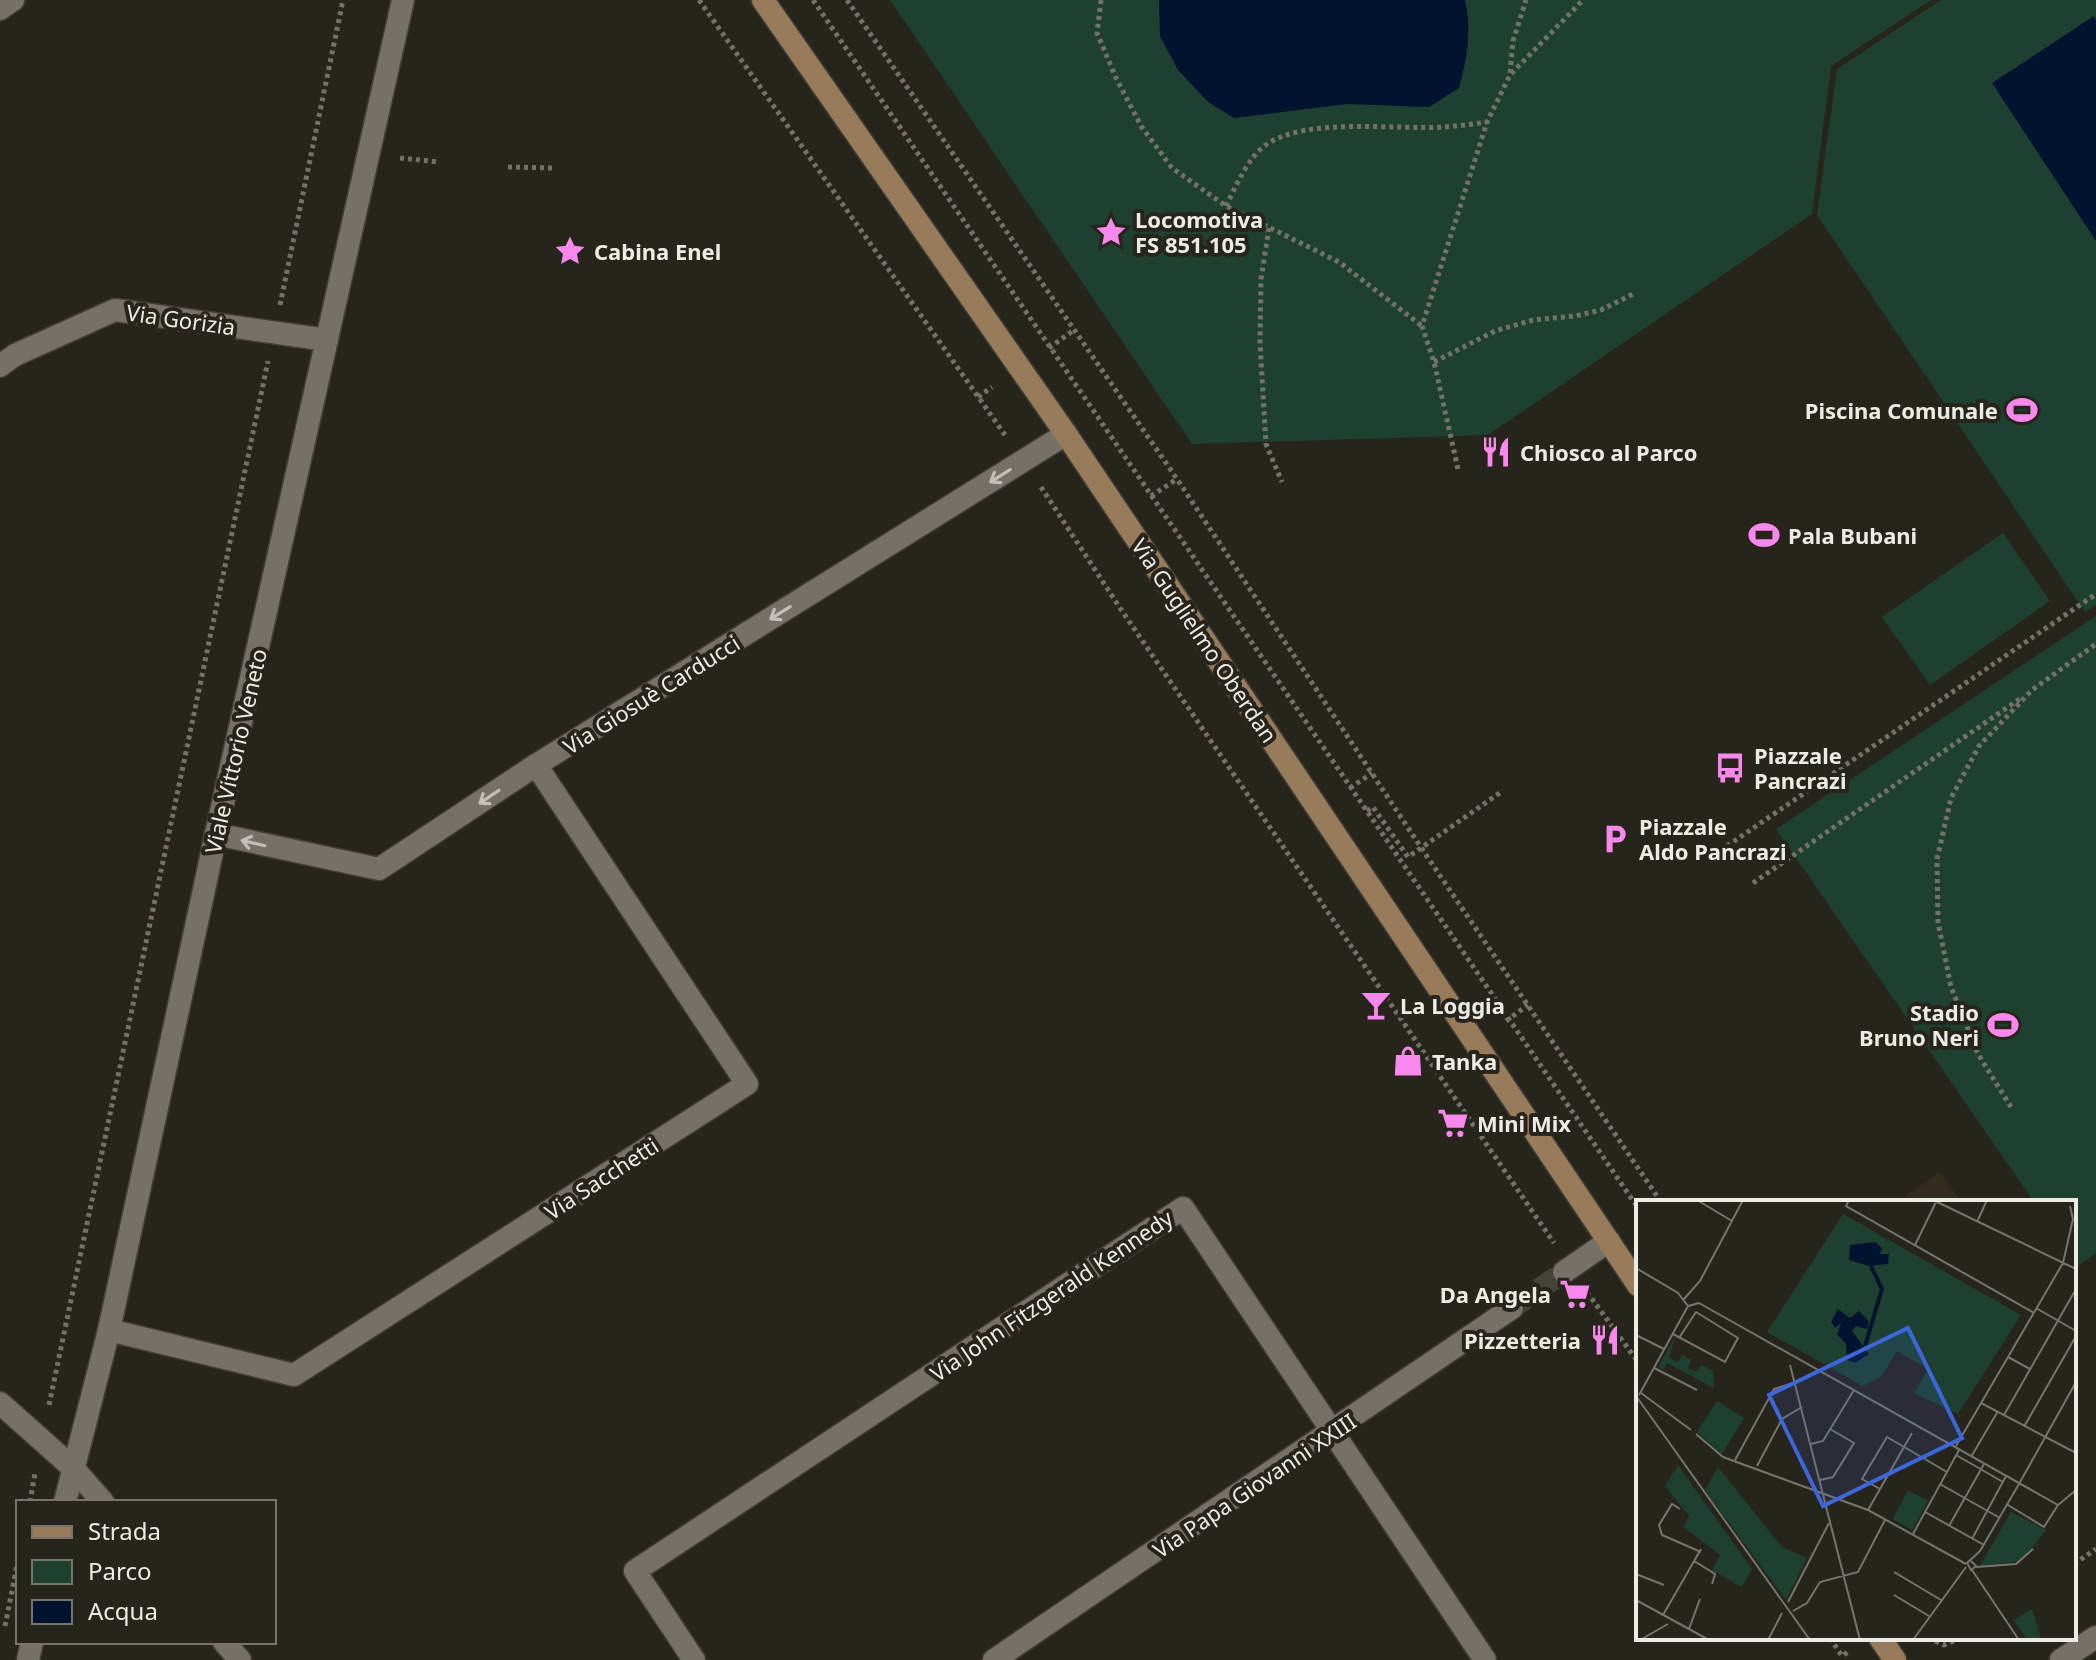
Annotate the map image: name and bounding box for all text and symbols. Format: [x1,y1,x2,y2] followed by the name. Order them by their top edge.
[1135,204,1263,259] place label: Locomotiva FS 851.105
[1094,215,1128,249] place icon: Locomotiva FS 851.105
[553,234,587,268] place icon: Cabina Enel
[594,236,721,266] place label: Cabina Enel
[125,297,237,341] street label: Via Gorizia
[2005,393,2039,427] sports icon: Piscina Comunale
[1805,395,1998,425] place label: Piscina Comunale
[1479,435,1513,469] restaurant icon: Chiosco al Parco
[1520,437,1697,467] place label: Chiosco al Parco
[990,467,1012,484] one-way arrow
[1747,518,1781,552] sports icon: Pala Bubani
[1788,520,1917,550] place label: Pala Bubani
[1125,532,1285,748] street label: Via Guglielmo Oberdan
[769,606,792,622] one-way arrow
[557,627,745,761] street label: Via Giosuè Carducci
[197,646,273,856] street label: Viale Vittorio Veneto
[1754,740,1847,795] place label: Piazzale Pancrazi
[1713,751,1747,785] bus stop icon: Piazzale Pancrazi
[478,788,500,805] one-way arrow
[1639,811,1787,866] place label: Piazzale Aldo Pancrazi
[1598,822,1632,856] parking icon: Piazzale Aldo Pancrazi
[241,835,267,850] one-way arrow
[1359,988,1393,1022] bar icon: La Loggia
[1400,990,1505,1020] place label: La Loggia
[1859,997,1979,1052] place label: Stadio Bruno Neri
[1986,1008,2020,1042] sports icon: Stadio Bruno Neri
[1391,1044,1425,1078] shop icon: Tanka
[1432,1046,1497,1076] place label: Tanka
[1436,1106,1470,1140] supermarket icon: Mini Mix
[1477,1108,1571,1138] place label: Mini Mix
[538,1130,664,1226] street label: Via Sacchetti
[1636,1200,2076,1640] inset map
[924,1202,1179,1388] street label: Via John Fitzgerald Kennedy
[1558,1277,1592,1311] supermarket icon: Da Angela
[1440,1279,1551,1309] place label: Da Angela
[1588,1323,1622,1357] restaurant icon: Pizzetteria
[1464,1325,1581,1355] place label: Pizzetteria
[1147,1406,1361,1564] street label: Via Papa Giovanni XXIII
[16,1500,276,1644] legend
[88,1514,161,1547] text: Strada
[88,1554,151,1587] text: Parco
[88,1594,158,1627] text: Acqua

